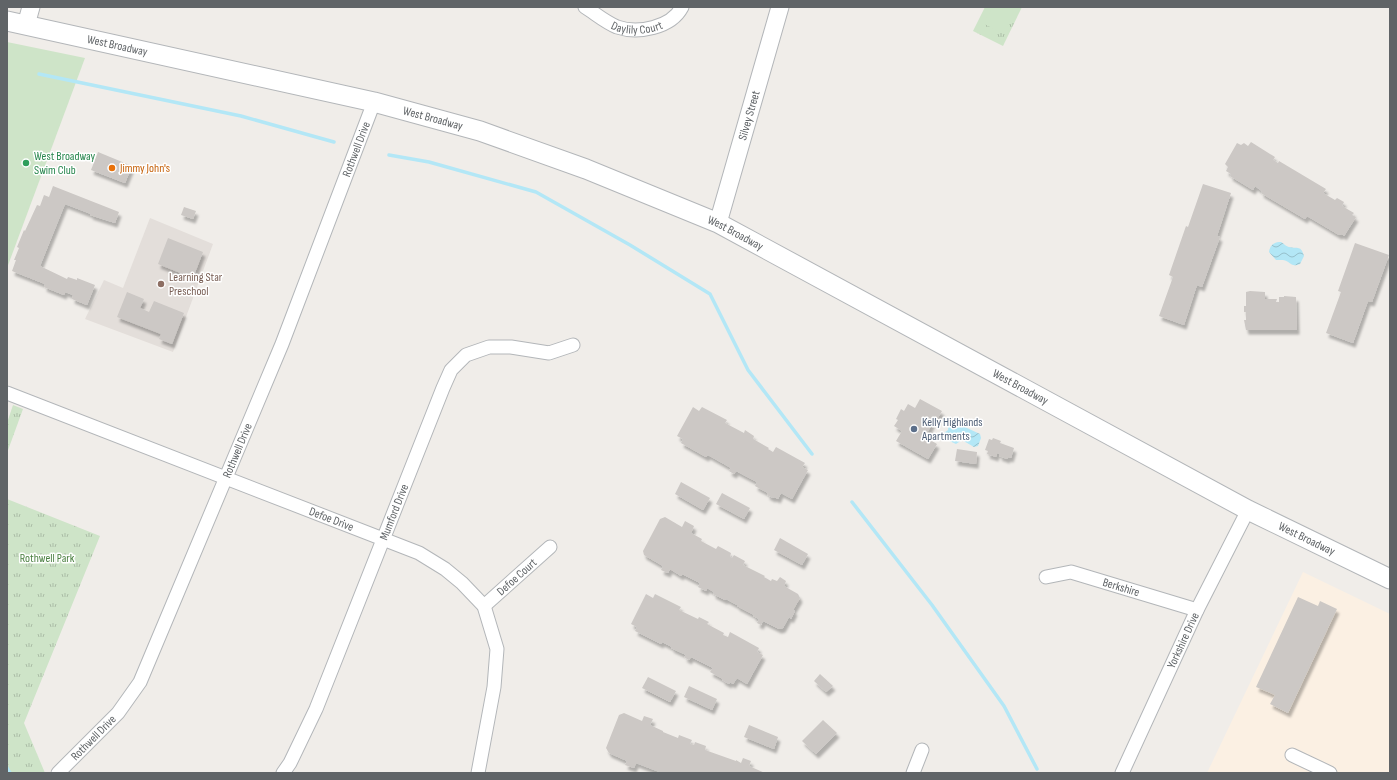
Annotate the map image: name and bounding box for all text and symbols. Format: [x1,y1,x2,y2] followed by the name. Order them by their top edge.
[609,18,665,38] street label: Daylily Court
[86,32,149,60] street label: West Broadway
[735,89,764,142] street label: Silvey Street
[401,103,465,134] street label: West Broadway
[339,119,374,179] street label: Rothwell Drive
[34,149,96,178] place label: West Broadway Swim Club
[21,158,31,168] marker: West Broadway Swim Club
[119,161,170,176] place label: Jimmy John's
[107,163,117,173] marker: Jimmy John's
[705,213,766,254] street label: West Broadway
[169,270,223,299] place label: Learning Star Preschool
[156,279,166,289] marker: Learning Star Preschool
[990,366,1051,409] street label: West Broadway
[921,415,983,444] place label: Kelly Highlands Apartments
[220,421,256,480] street label: Rothwell Drive
[909,424,919,434] marker: Kelly Highlands Apartments
[377,482,412,543] street label: Mumford Drive
[307,504,356,535] street label: Defoe Drive
[1276,519,1338,559] street label: West Broadway
[20,551,75,566] park label: Rothwell Park
[494,555,541,599] street label: Defoe Court
[1101,575,1142,600] street label: Berkshire
[1164,610,1203,671] street label: Yorkshire Drive
[68,712,120,764] street label: Rothwell Drive

